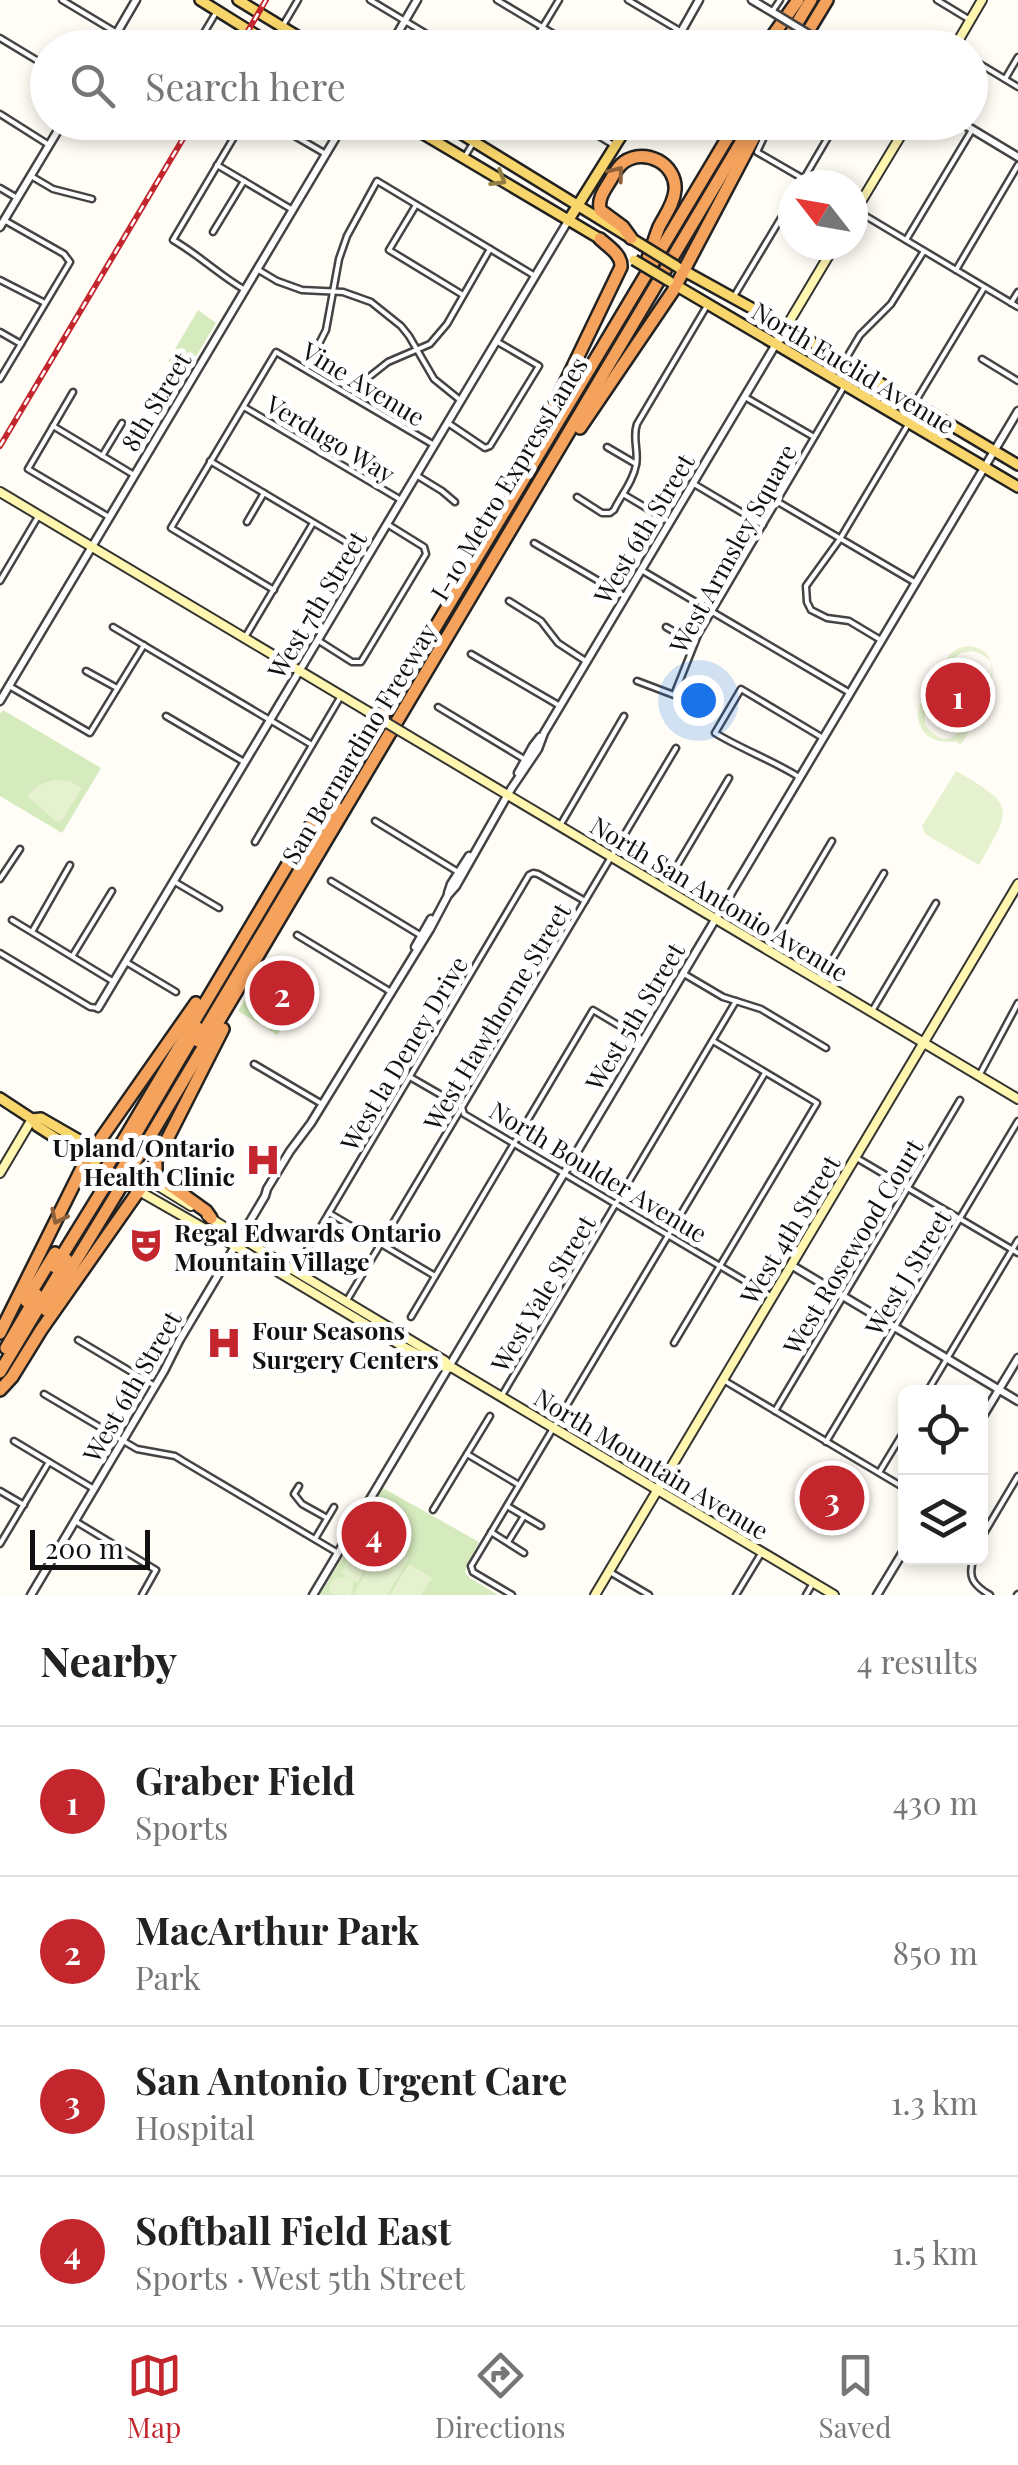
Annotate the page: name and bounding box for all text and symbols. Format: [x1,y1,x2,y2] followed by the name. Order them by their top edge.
[30,30,988,140] search box
[65,58,120,113] icon: search
[145,60,346,111] text: Search here
[605,166,623,184] one-way arrow
[488,167,506,186] one-way arrow
[778,170,868,260] north arrow
[747,293,961,441] street label: North Euclid Avenue
[296,333,432,433] street label: Vine Avenue
[113,344,198,457] street label: 8th Street
[422,350,594,606] street label: I-10 Metro ExpressLanes
[260,386,402,490] street label: Verdugo Way
[660,438,803,659] street label: West Armsley Square
[585,446,701,610] street label: West 6th Street
[258,523,374,685] street label: West 7th Street
[273,616,443,869] street label: San Bernardino Freeway
[926,658,990,732] pin: 1
[673,675,724,726] your location
[585,808,855,988] street label: North San Antonio Avenue
[415,895,577,1136] street label: West Hawthorne Street
[576,935,692,1097] street label: West 5th Street
[331,950,474,1157] street label: West la Deney Drive
[250,956,314,1030] pin: 2
[484,1093,714,1249] street label: North Boulder Avenue
[53,1130,235,1192] place label: Upland/Ontario Health Clinic
[774,1131,930,1361] street label: West Rosewood Court
[244,1141,282,1179] hospital icon: Upland/Ontario Health Clinic
[731,1147,847,1310] street label: West 4th Street
[856,1202,958,1342] street label: West J Street
[51,1206,70,1224] one-way arrow
[482,1208,602,1378] street label: West Yale Street
[174,1215,441,1277] place label: Regal Edwards Ontario Mountain Village
[127,1226,165,1264] theatre icon: Regal Edwards Ontario Mountain Village
[74,1303,188,1468] street label: West 6th Street
[252,1313,439,1375] place label: Four Seasons Surgery Centers
[205,1324,243,1362] hospital icon: Four Seasons Surgery Centers
[529,1380,775,1546] street label: North Mountain Avenue
[898,1385,988,1565] map controls
[898,1385,988,1475] button: locate
[800,1460,864,1536] pin: 3
[898,1475,988,1565] button: layers
[342,1496,406,1572] pin: 4
[30,1525,150,1570] scale bar
[45,1529,124,1566] text: 200 m
[40,1632,177,1688] text: Nearby
[857,1639,978,1682] text: 4 results
[135,1754,355,1805] text: Graber Field
[66,1780,79,1823] text: 1
[893,1780,978,1823] text: 430 m
[135,1805,228,1848] text: Sports
[135,1904,419,1955] text: MacArthur Park
[64,1930,81,1973] text: 2
[892,1930,978,1973] text: 850 m
[135,1955,201,1998] text: Park
[135,2054,567,2105] text: San Antonio Urgent Care
[65,2080,80,2123] text: 3
[891,2080,978,2123] text: 1.3 km
[135,2105,255,2148] text: Hospital
[135,2204,451,2255] text: Softball Field East
[64,2230,81,2273] text: 4
[892,2230,978,2273] text: 1.5 km
[135,2255,465,2298] text: Sports · West 5th Street
[127,2348,182,2445] tab: Map
[435,2348,565,2445] tab: Directions
[819,2348,891,2445] tab: Saved

